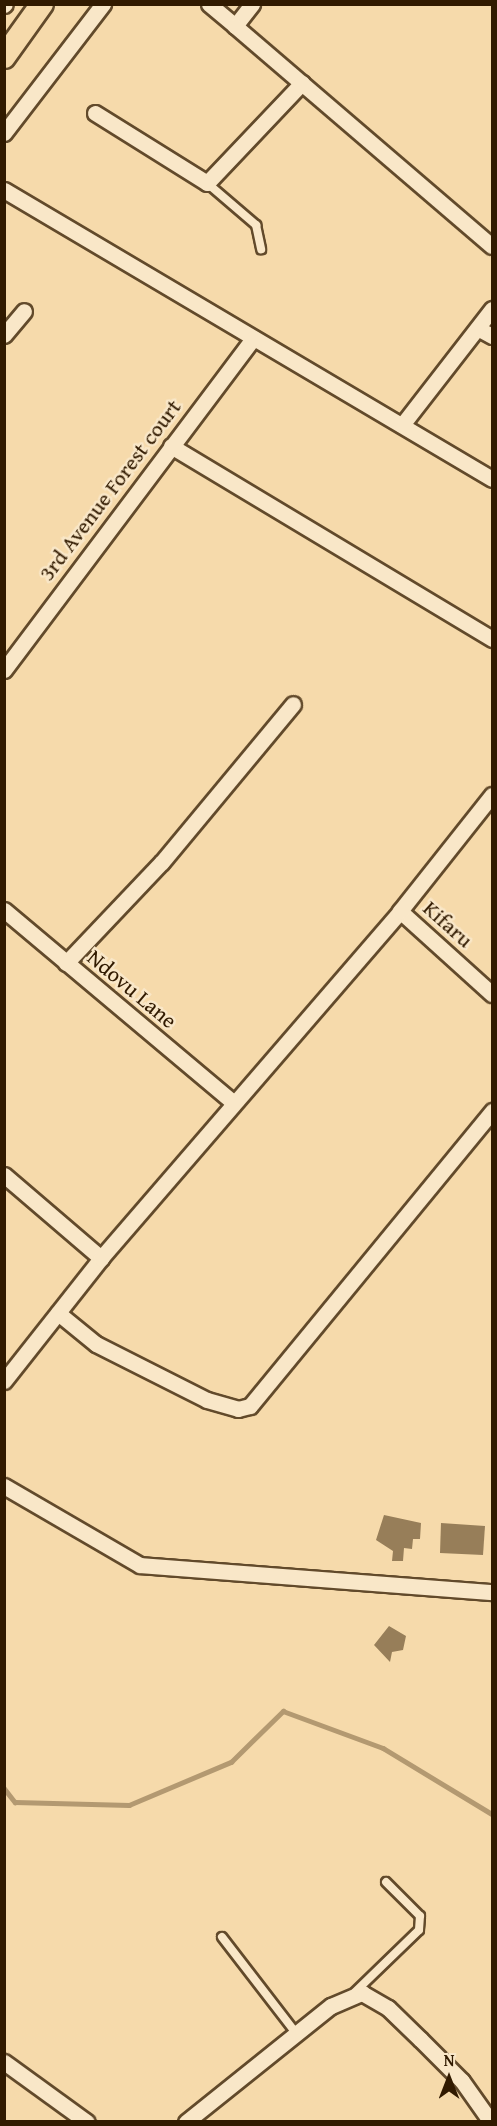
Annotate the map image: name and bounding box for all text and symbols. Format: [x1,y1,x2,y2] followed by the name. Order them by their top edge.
[33,394,187,586] street label: 3rd Avenue Forest court
[418,895,478,953] street label: Kifaru
[82,944,182,1034] street label: Ndovu Lane
[419,2048,479,2108] north arrow
[444,2048,454,2072] text: N

